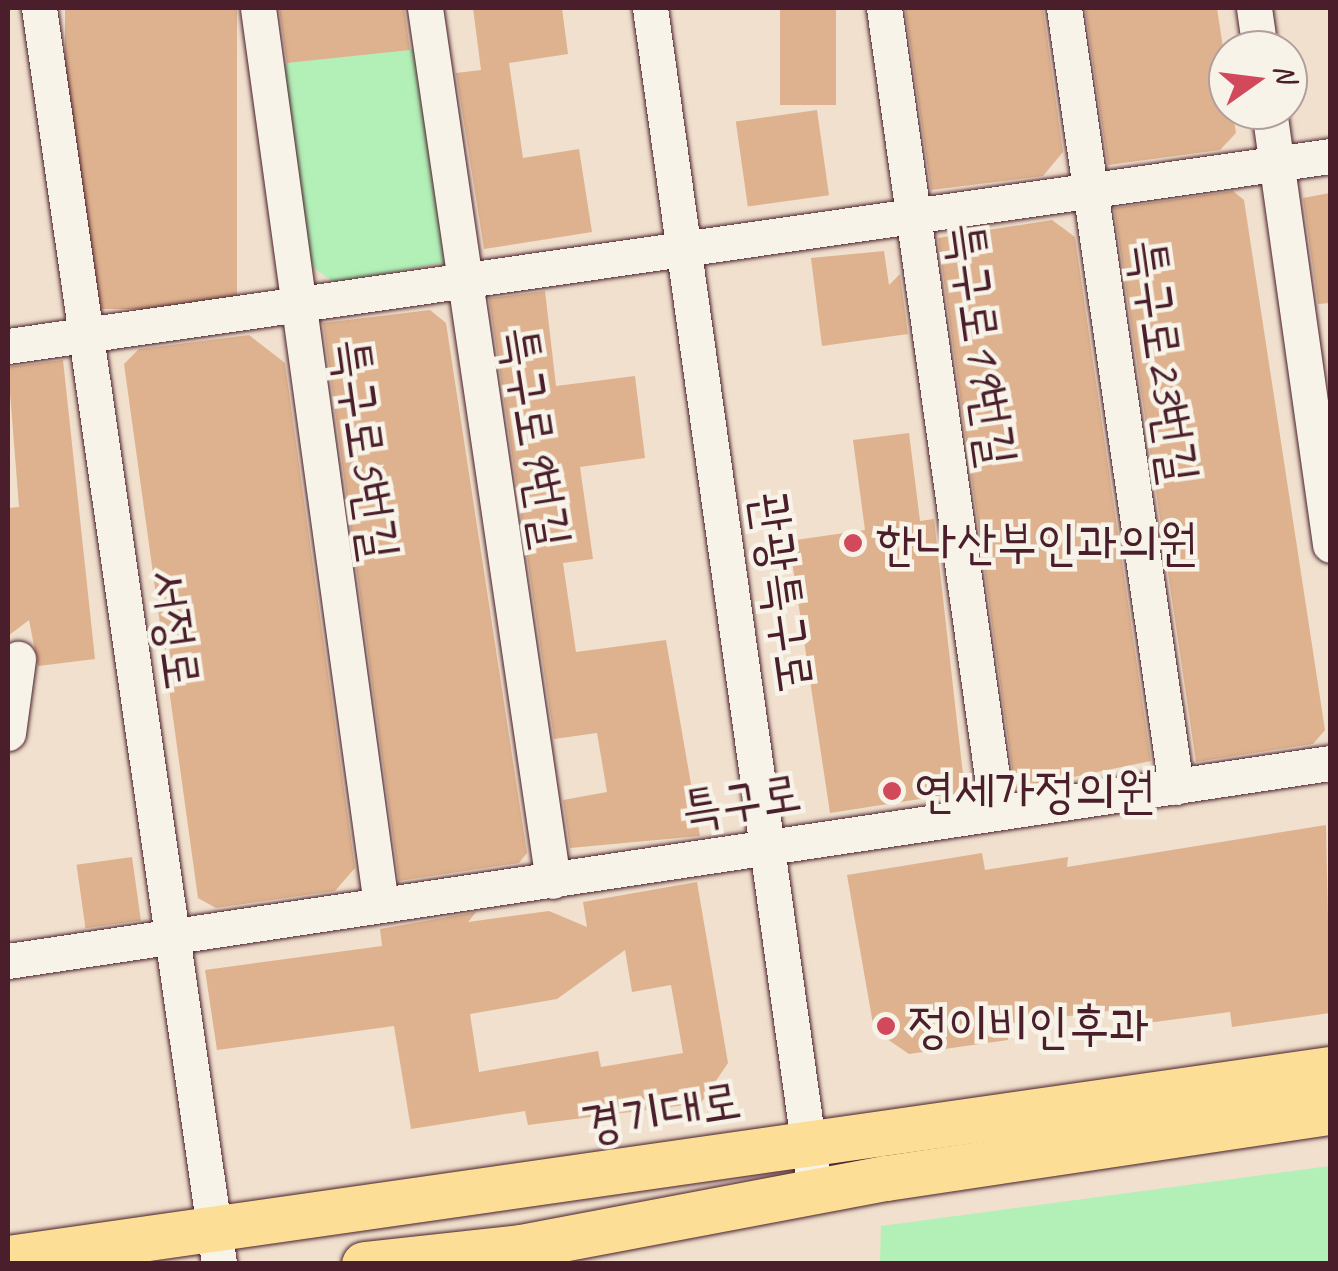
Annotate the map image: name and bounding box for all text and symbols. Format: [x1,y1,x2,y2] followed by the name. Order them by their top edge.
[1208,30,1308,130] north arrow
[1267,60,1305,86] text: N
[935,218,1029,470] street label: 특구로19번길
[1117,235,1211,487] street label: 특구로23번길
[489,322,583,552] street label: 특구로9번길
[321,334,411,564] street label: 특구로5번길
[739,488,827,696] street label: 관광특구로
[876,513,1198,573] place label: 한나산부인과의원
[840,530,866,556] marker: 한나산부인과의원
[137,565,213,693] street label: 서정로
[914,761,1155,821] place label: 연세가정의원
[677,762,805,840] street label: 특구로
[879,778,905,804] marker: 연세가정의원
[908,996,1149,1056] place label: 정이비인후과
[873,1013,899,1039] marker: 정이비인후과
[577,1070,745,1154] street label: 경기대로

